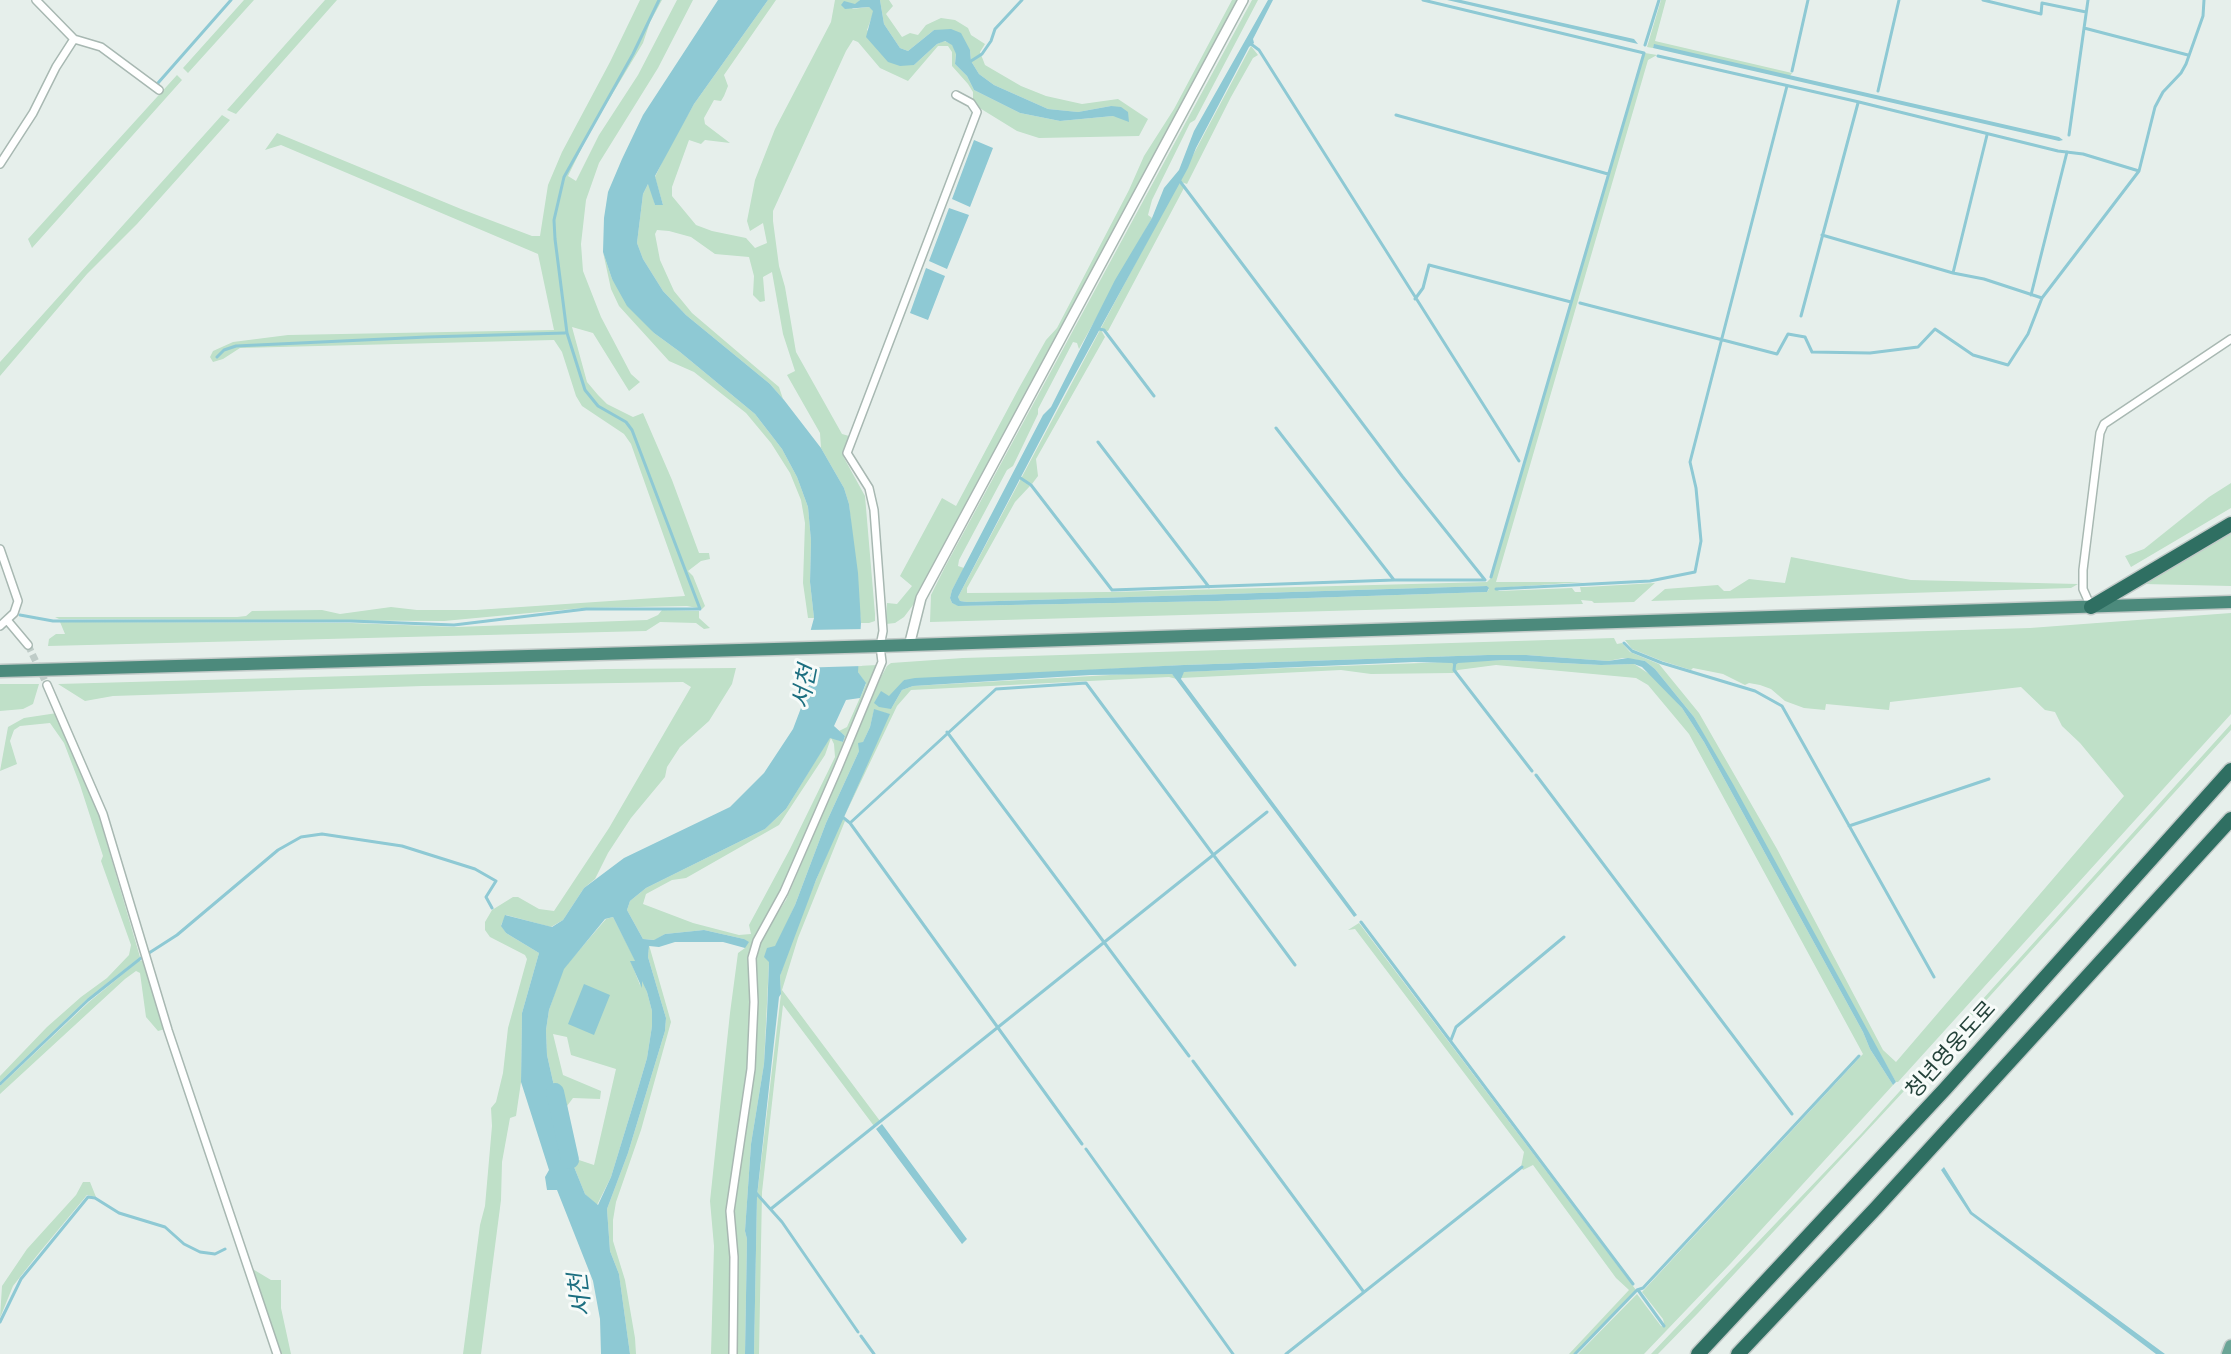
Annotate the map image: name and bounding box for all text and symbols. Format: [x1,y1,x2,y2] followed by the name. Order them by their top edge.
[787,663,823,711] water label: 서천
[1901,996,2001,1104] street label: 청년영웅도로
[564,1271,598,1319] water label: 서천

